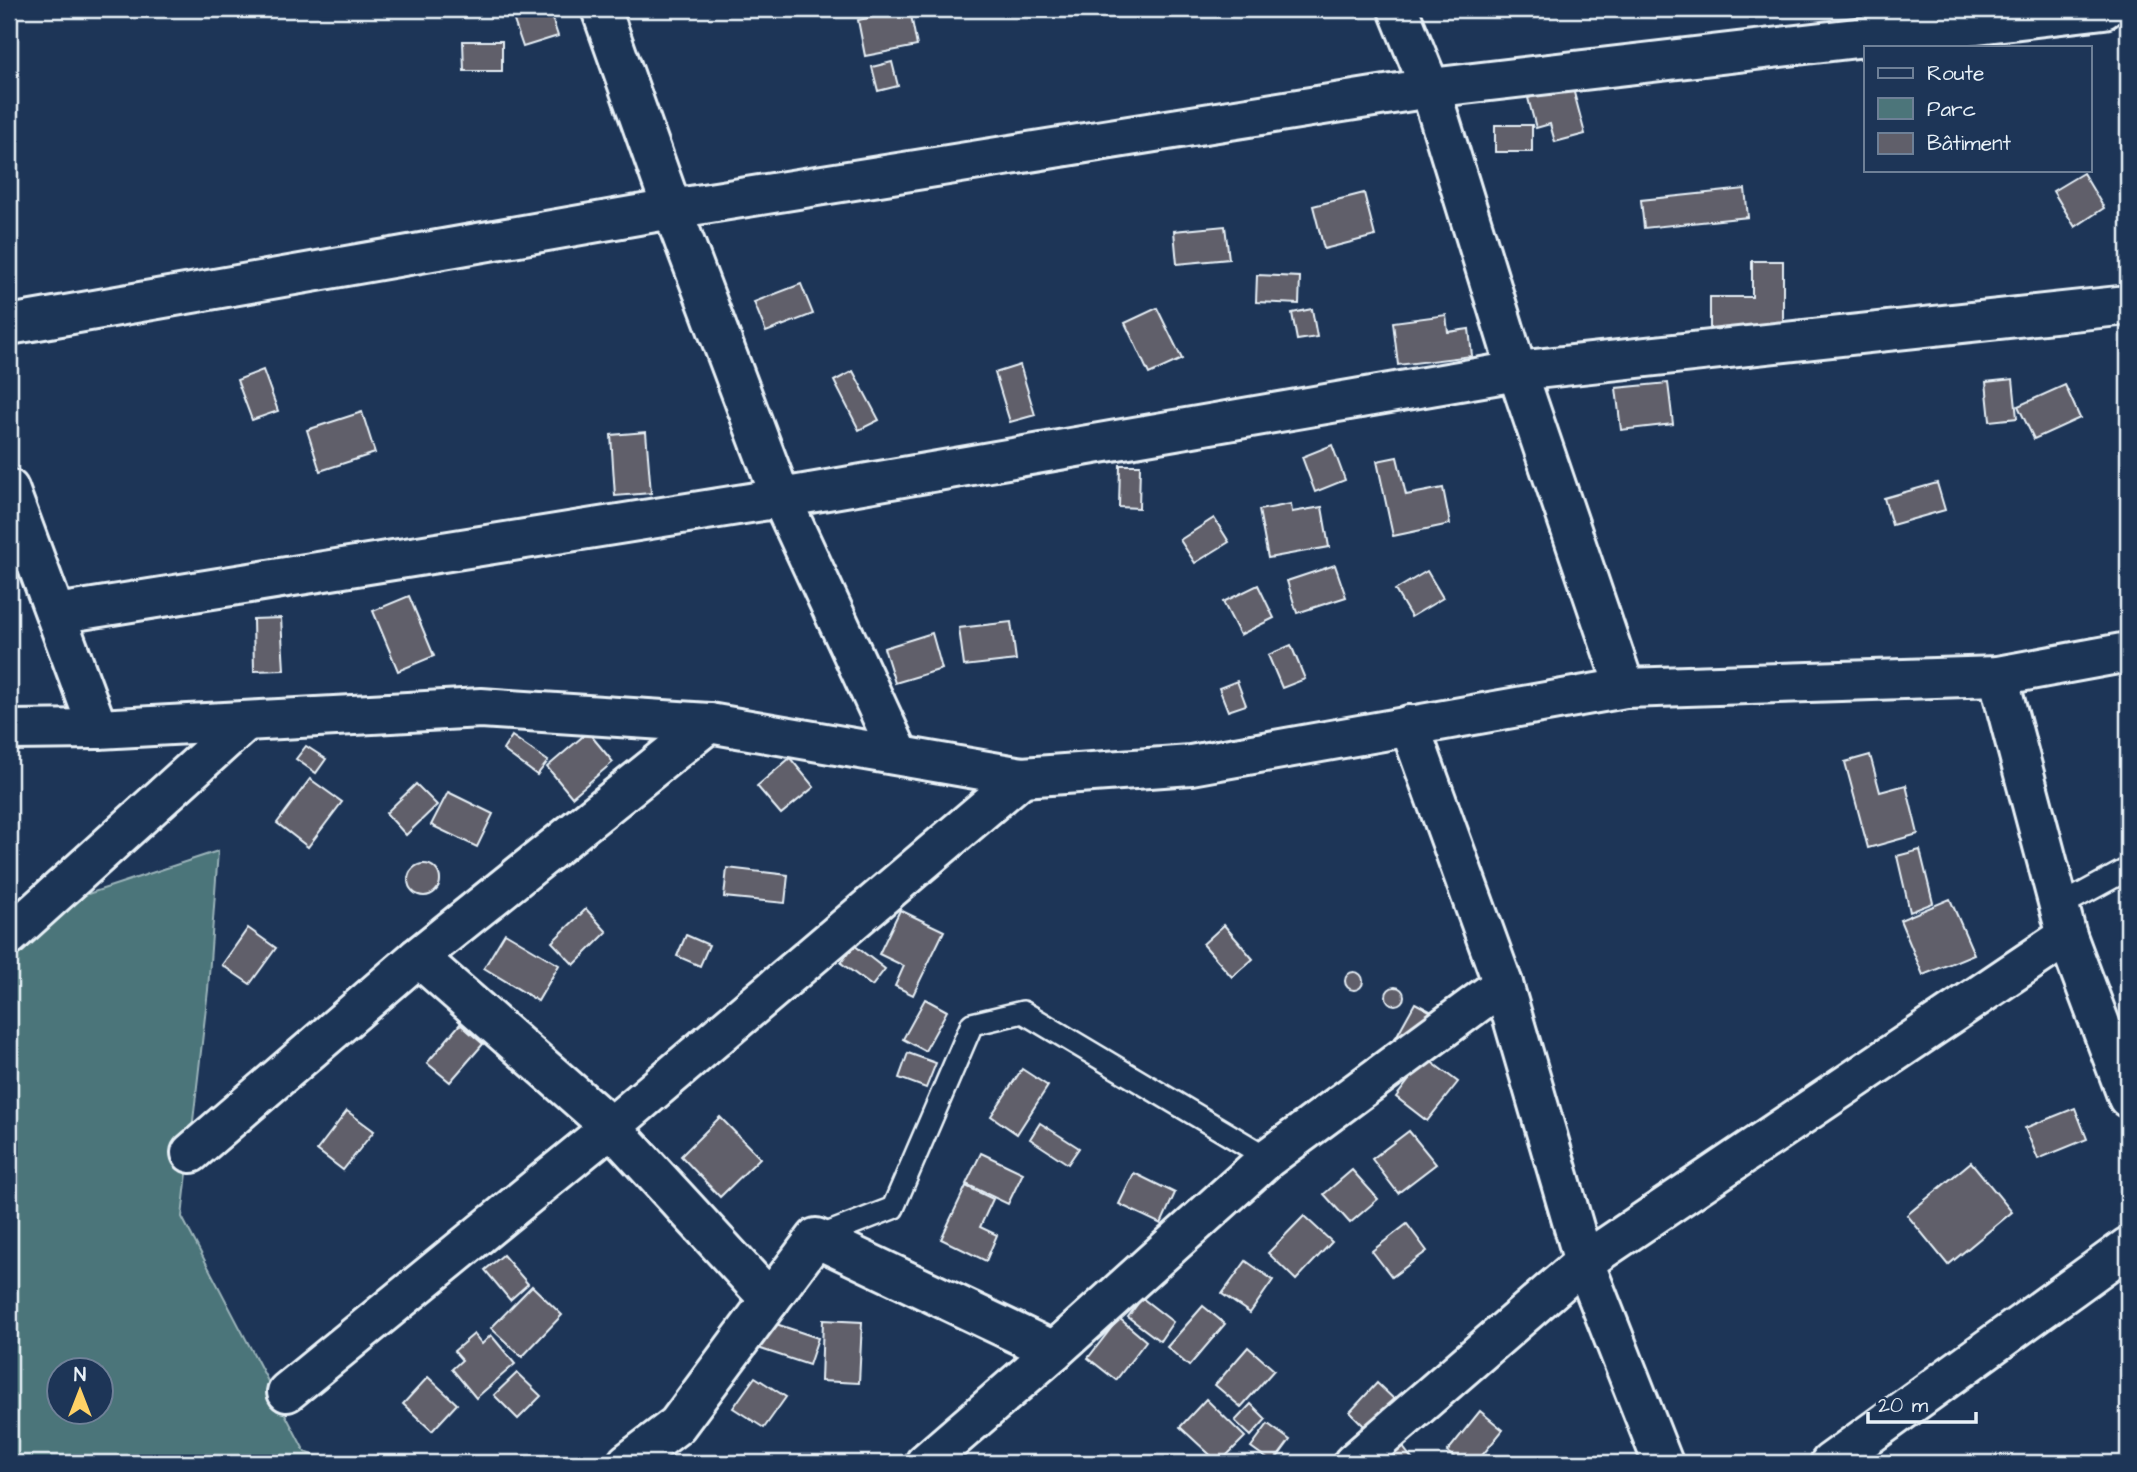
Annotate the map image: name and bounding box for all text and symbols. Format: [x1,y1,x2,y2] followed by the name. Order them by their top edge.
[1864,46,2092,172] legend
[1927,59,1984,88] text: Route
[1927,95,1976,124] text: Parc
[1927,129,2011,158] text: Bâtiment
[46,1356,116,1426] north arrow
[74,1362,86,1389] text: N
[1868,1381,1976,1425] scale bar
[1878,1391,1929,1420] text: 20 m

